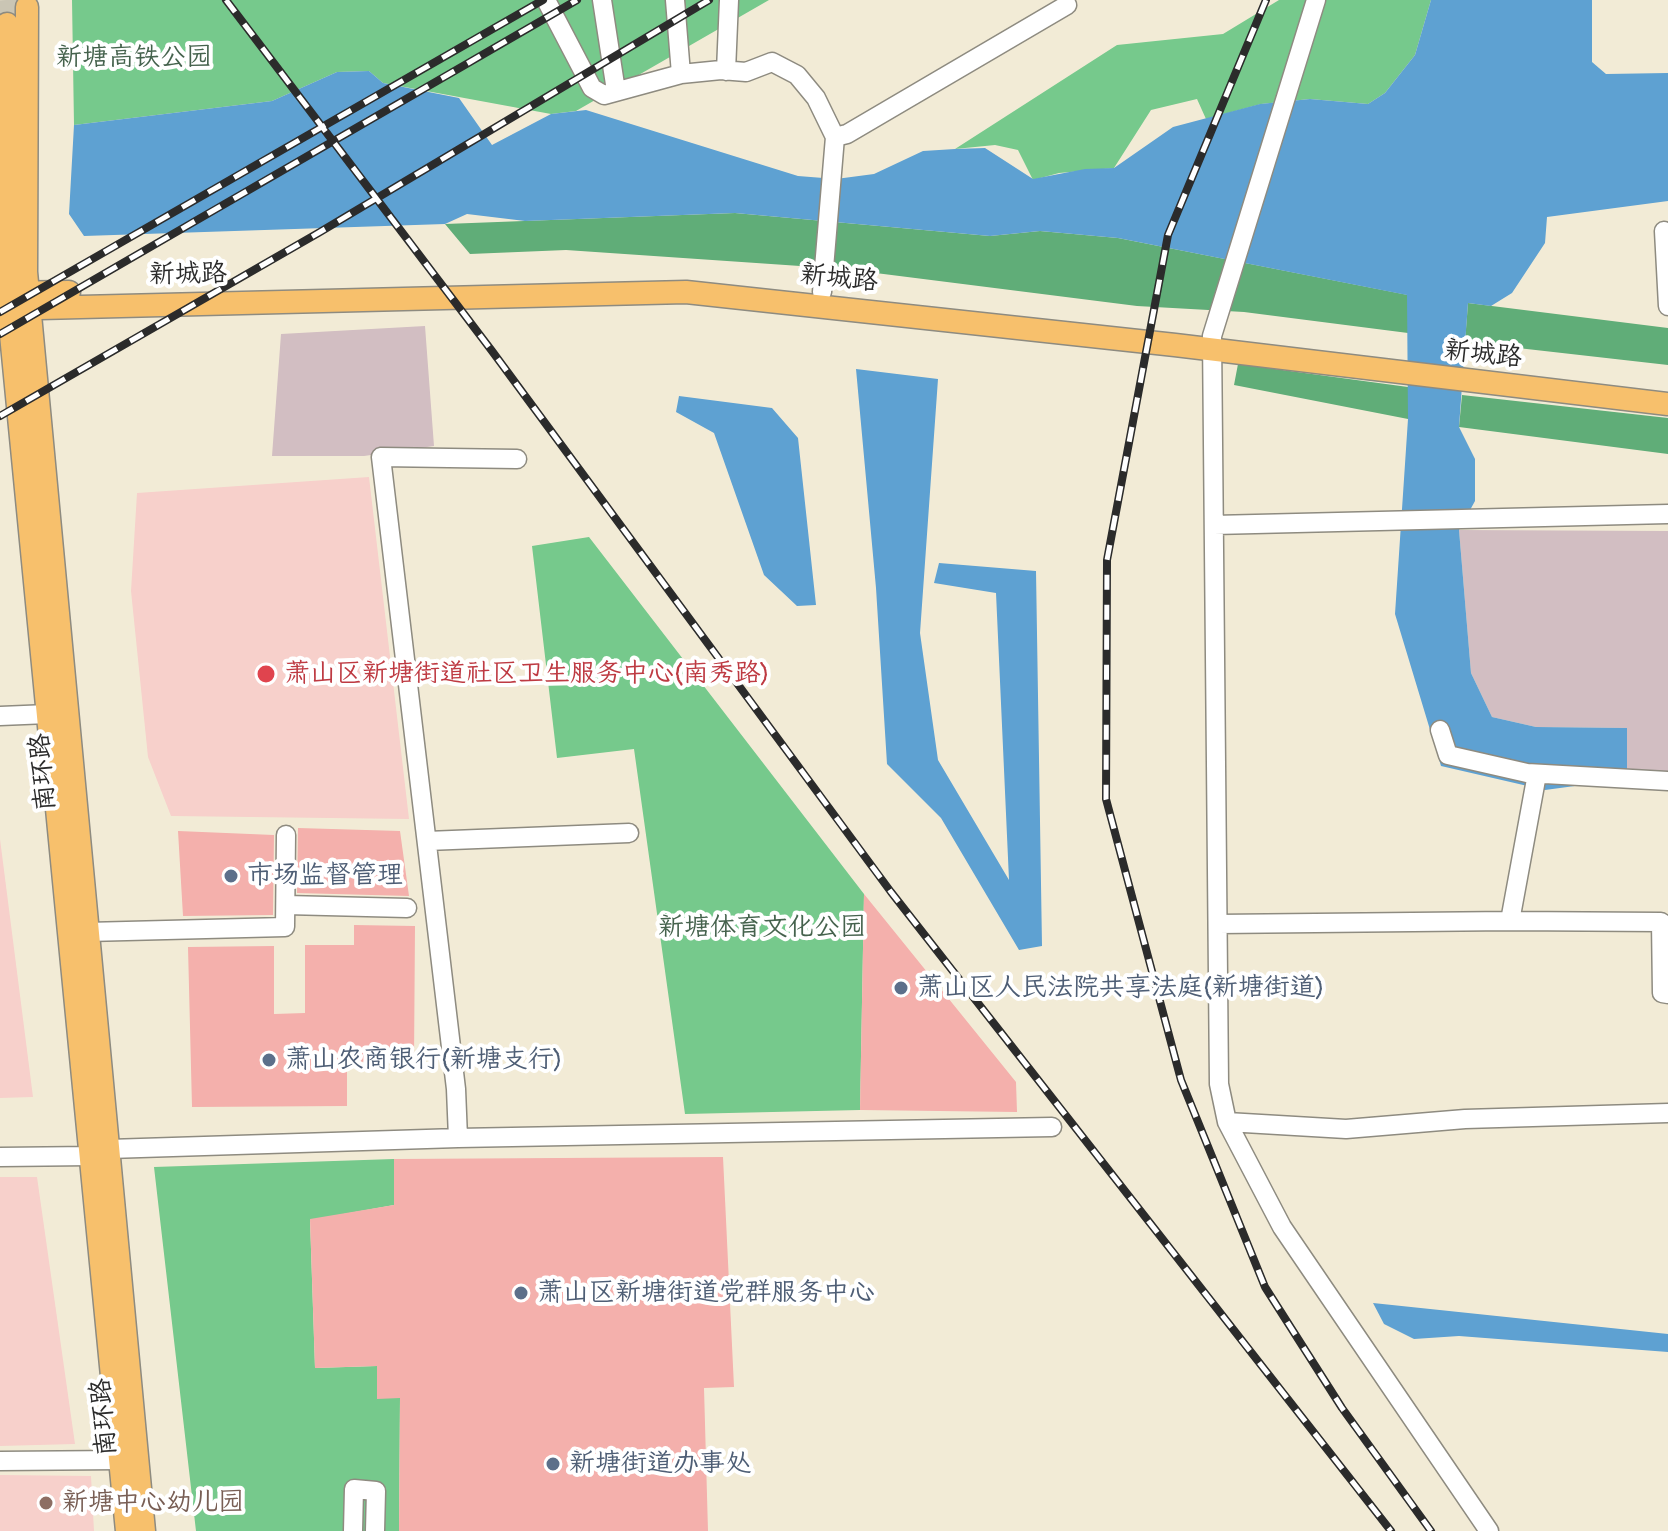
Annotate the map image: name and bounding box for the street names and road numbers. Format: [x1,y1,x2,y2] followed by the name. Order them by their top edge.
[149,259,227,291] street label: 新城路
[799,259,879,299] street label: 新城路
[1443,335,1523,375] street label: 新城路
[25,732,63,812] street label: 南环路
[86,1377,124,1457] street label: 南环路

